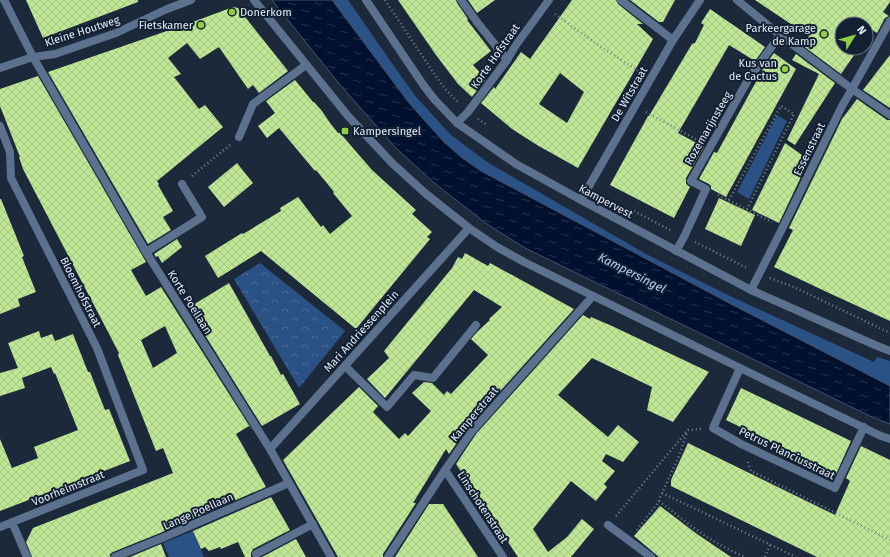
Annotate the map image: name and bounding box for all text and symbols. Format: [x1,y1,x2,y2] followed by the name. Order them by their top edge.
[240,6,292,19] place label: Donerkom
[227,7,237,17] marker: Donerkom
[43,13,122,50] street label: Kleine Houtweg
[834,16,874,56] north arrow
[139,19,194,32] place label: Fietskamer
[196,20,206,30] marker: Fietskamer
[468,21,523,91] street label: Korte Hofstraat
[746,22,816,48] place label: Parkeergarage de Kamp
[854,23,869,37] text: N
[819,29,829,39] marker: Parkeergarage de Kamp
[729,57,777,83] place label: Kus van de Cactus
[780,64,790,74] marker: Kus van de Cactus
[609,65,650,124] street label: De Witstraat
[682,89,735,167] street label: Rozemarijnsteeg
[791,121,828,178] street label: Essenstraat
[353,125,421,138] place label: Kampersingel
[340,126,350,136] marker: Kampersingel
[577,182,635,221] street label: Kampervest
[596,250,668,296] water label: Kampersingel
[57,255,104,330] street label: Bloemhofstraat
[165,268,214,337] street label: Korte Poellaan
[321,288,401,375] street label: Mari Andriessenplein
[448,384,501,444] street label: Kamperstraat
[737,425,837,482] street label: Petrus Planciusstraat
[30,468,106,509] street label: Voorhelmstraat
[454,469,511,546] street label: Linschotenstraat
[161,490,235,533] street label: Lange Poellaan

